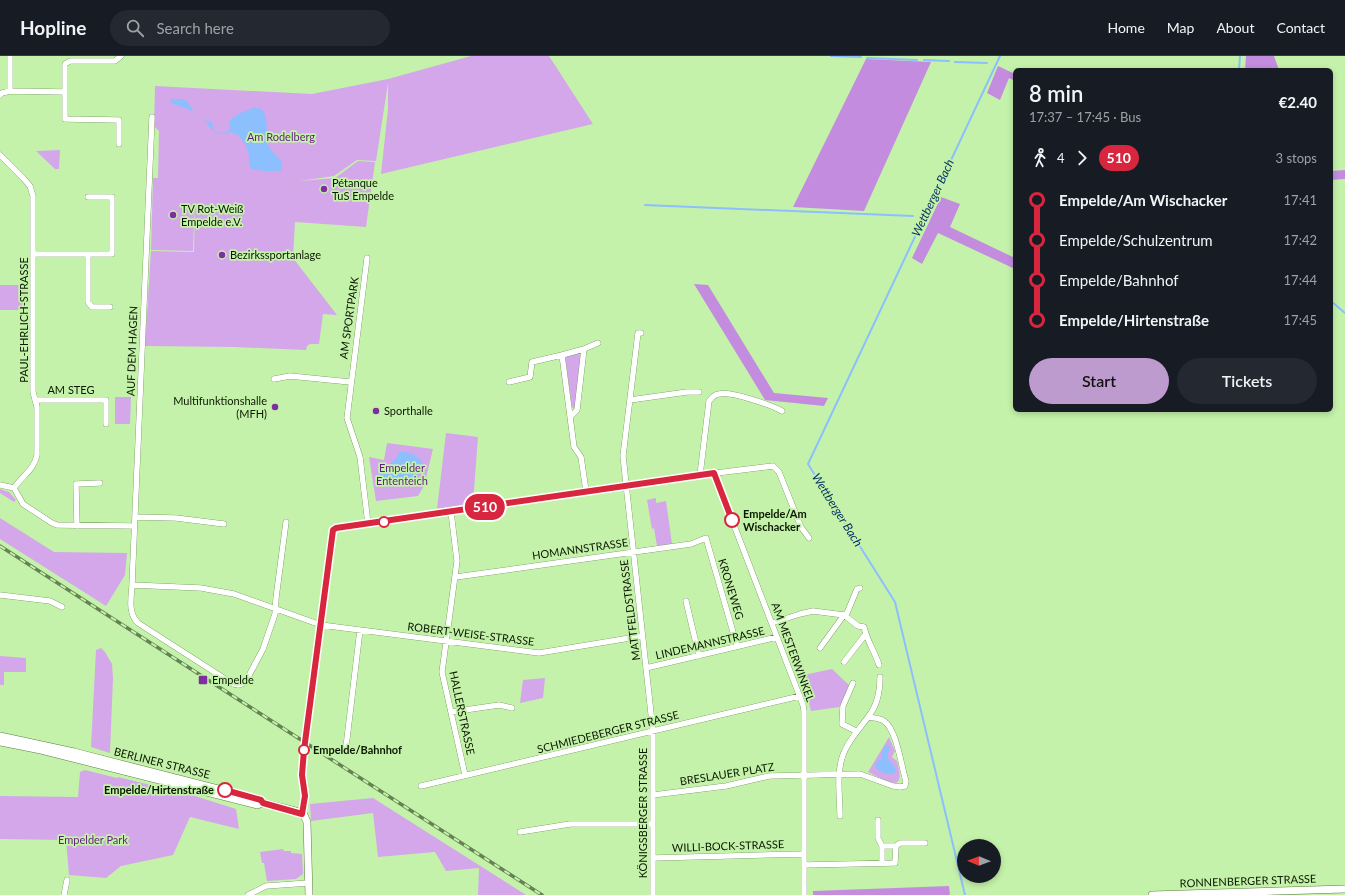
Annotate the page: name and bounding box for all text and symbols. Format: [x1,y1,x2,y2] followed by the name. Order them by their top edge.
[110,10,390,46] search box
[20,16,86,39] text: Hopline
[124,17,146,39] icon: search
[156,19,234,37] text: Search here
[1107,19,1145,36] text: Home
[1167,19,1194,36] text: Map
[1216,19,1254,36] text: About
[1276,19,1325,36] text: Contact
[1029,80,1083,107] text: 8 min
[1279,93,1317,111] text: €2.40
[1029,109,1141,125] text: 17:37 – 17:45 · Bus
[247,130,315,143] park label: Am Rodelberg
[1029,147,1051,169] icon: walk
[1071,147,1093,169] icon: forward
[1107,149,1131,166] text: 510
[1057,150,1065,166] text: 4
[1276,150,1317,166] text: 3 stops
[908,157,957,239] water label: Wettberger Bach
[332,176,394,202] place label: Pétanque TuS Empelde
[319,184,329,194] marker: Pétanque TuS Empelde
[1059,191,1227,209] text: Empelde/Am Wischacker
[1284,192,1317,208] text: 17:41
[181,202,244,228] place label: TV Rot-Weiß Empelde e.V.
[168,210,178,220] marker: TV Rot-Weiß Empelde e.V.
[1059,231,1213,249] text: Empelde/Schulzentrum
[1284,232,1317,248] text: 17:42
[230,248,321,261] place label: Bezirkssportanlage
[217,250,227,260] marker: Bezirkssportanlage
[17,257,30,383] street label: PAUL-EHRLICH-STRASSE
[1059,271,1179,289] text: Empelde/Bahnhof
[1284,272,1317,288] text: 17:44
[336,275,361,360] street label: AM SPORTPARK
[123,306,140,396] street label: AUF DEM HAGEN
[1059,311,1209,329] text: Empelde/Hirtenstraße
[1284,312,1317,328] text: 17:45
[1029,358,1169,404] button: Start
[1177,358,1317,404] button: Tickets
[47,383,95,396] street label: AM STEG
[173,394,267,420] place label: Multifunktionshalle (MFH)
[270,402,280,412] marker: Multifunktionshalle (MFH)
[384,404,433,417] place label: Sporthalle
[371,406,381,416] marker: Sporthalle
[376,461,428,487] park label: Empelder Ententeich
[809,470,866,549] water label: Wettberger Bach
[462,494,508,520] line badge: 510
[473,498,497,515] text: 510
[743,507,807,533] place label: Empelde/Am Wischacker
[724,512,740,528] marker: Empelde/Am Wischacker
[378,516,390,528] unlabelled marker
[531,535,629,562] street label: HOMANNSTRASSE
[716,557,747,621] street label: KRONEWEG
[617,559,642,661] street label: MATTFELDSTRASSE
[769,600,818,704] street label: AM MESTERWINKEL
[407,619,535,648] street label: ROBERT-WEISE-STRASSE
[654,624,766,661] street label: LINDEMANNSTRASSE
[447,670,478,756] street label: HALLERSTRASSE
[212,673,254,686] place label: Empelde
[197,674,209,686] marker: Empelde
[536,708,680,755] street label: SCHMIEDEBERGER STRASSE
[313,743,402,756] place label: Empelde/Bahnhof
[113,744,212,781] street label: BERLINER STRASSE
[298,744,310,756] marker: Empelde/Bahnhof
[636,748,649,878] street label: KÖNIGSBERGER STRASSE
[679,760,775,787] street label: BRESLAUER PLATZ
[217,782,233,798] marker: Empelde/Hirtenstraße
[104,783,214,796] place label: Empelde/Hirtenstraße
[58,833,128,846] park label: Empelder Park
[672,837,784,854] street label: WILLI-BOCK-STRASSE
[957,839,1001,883] north arrow
[957,839,1001,883] map controls
[1179,872,1316,889] street label: RONNENBERGER STRASSE

